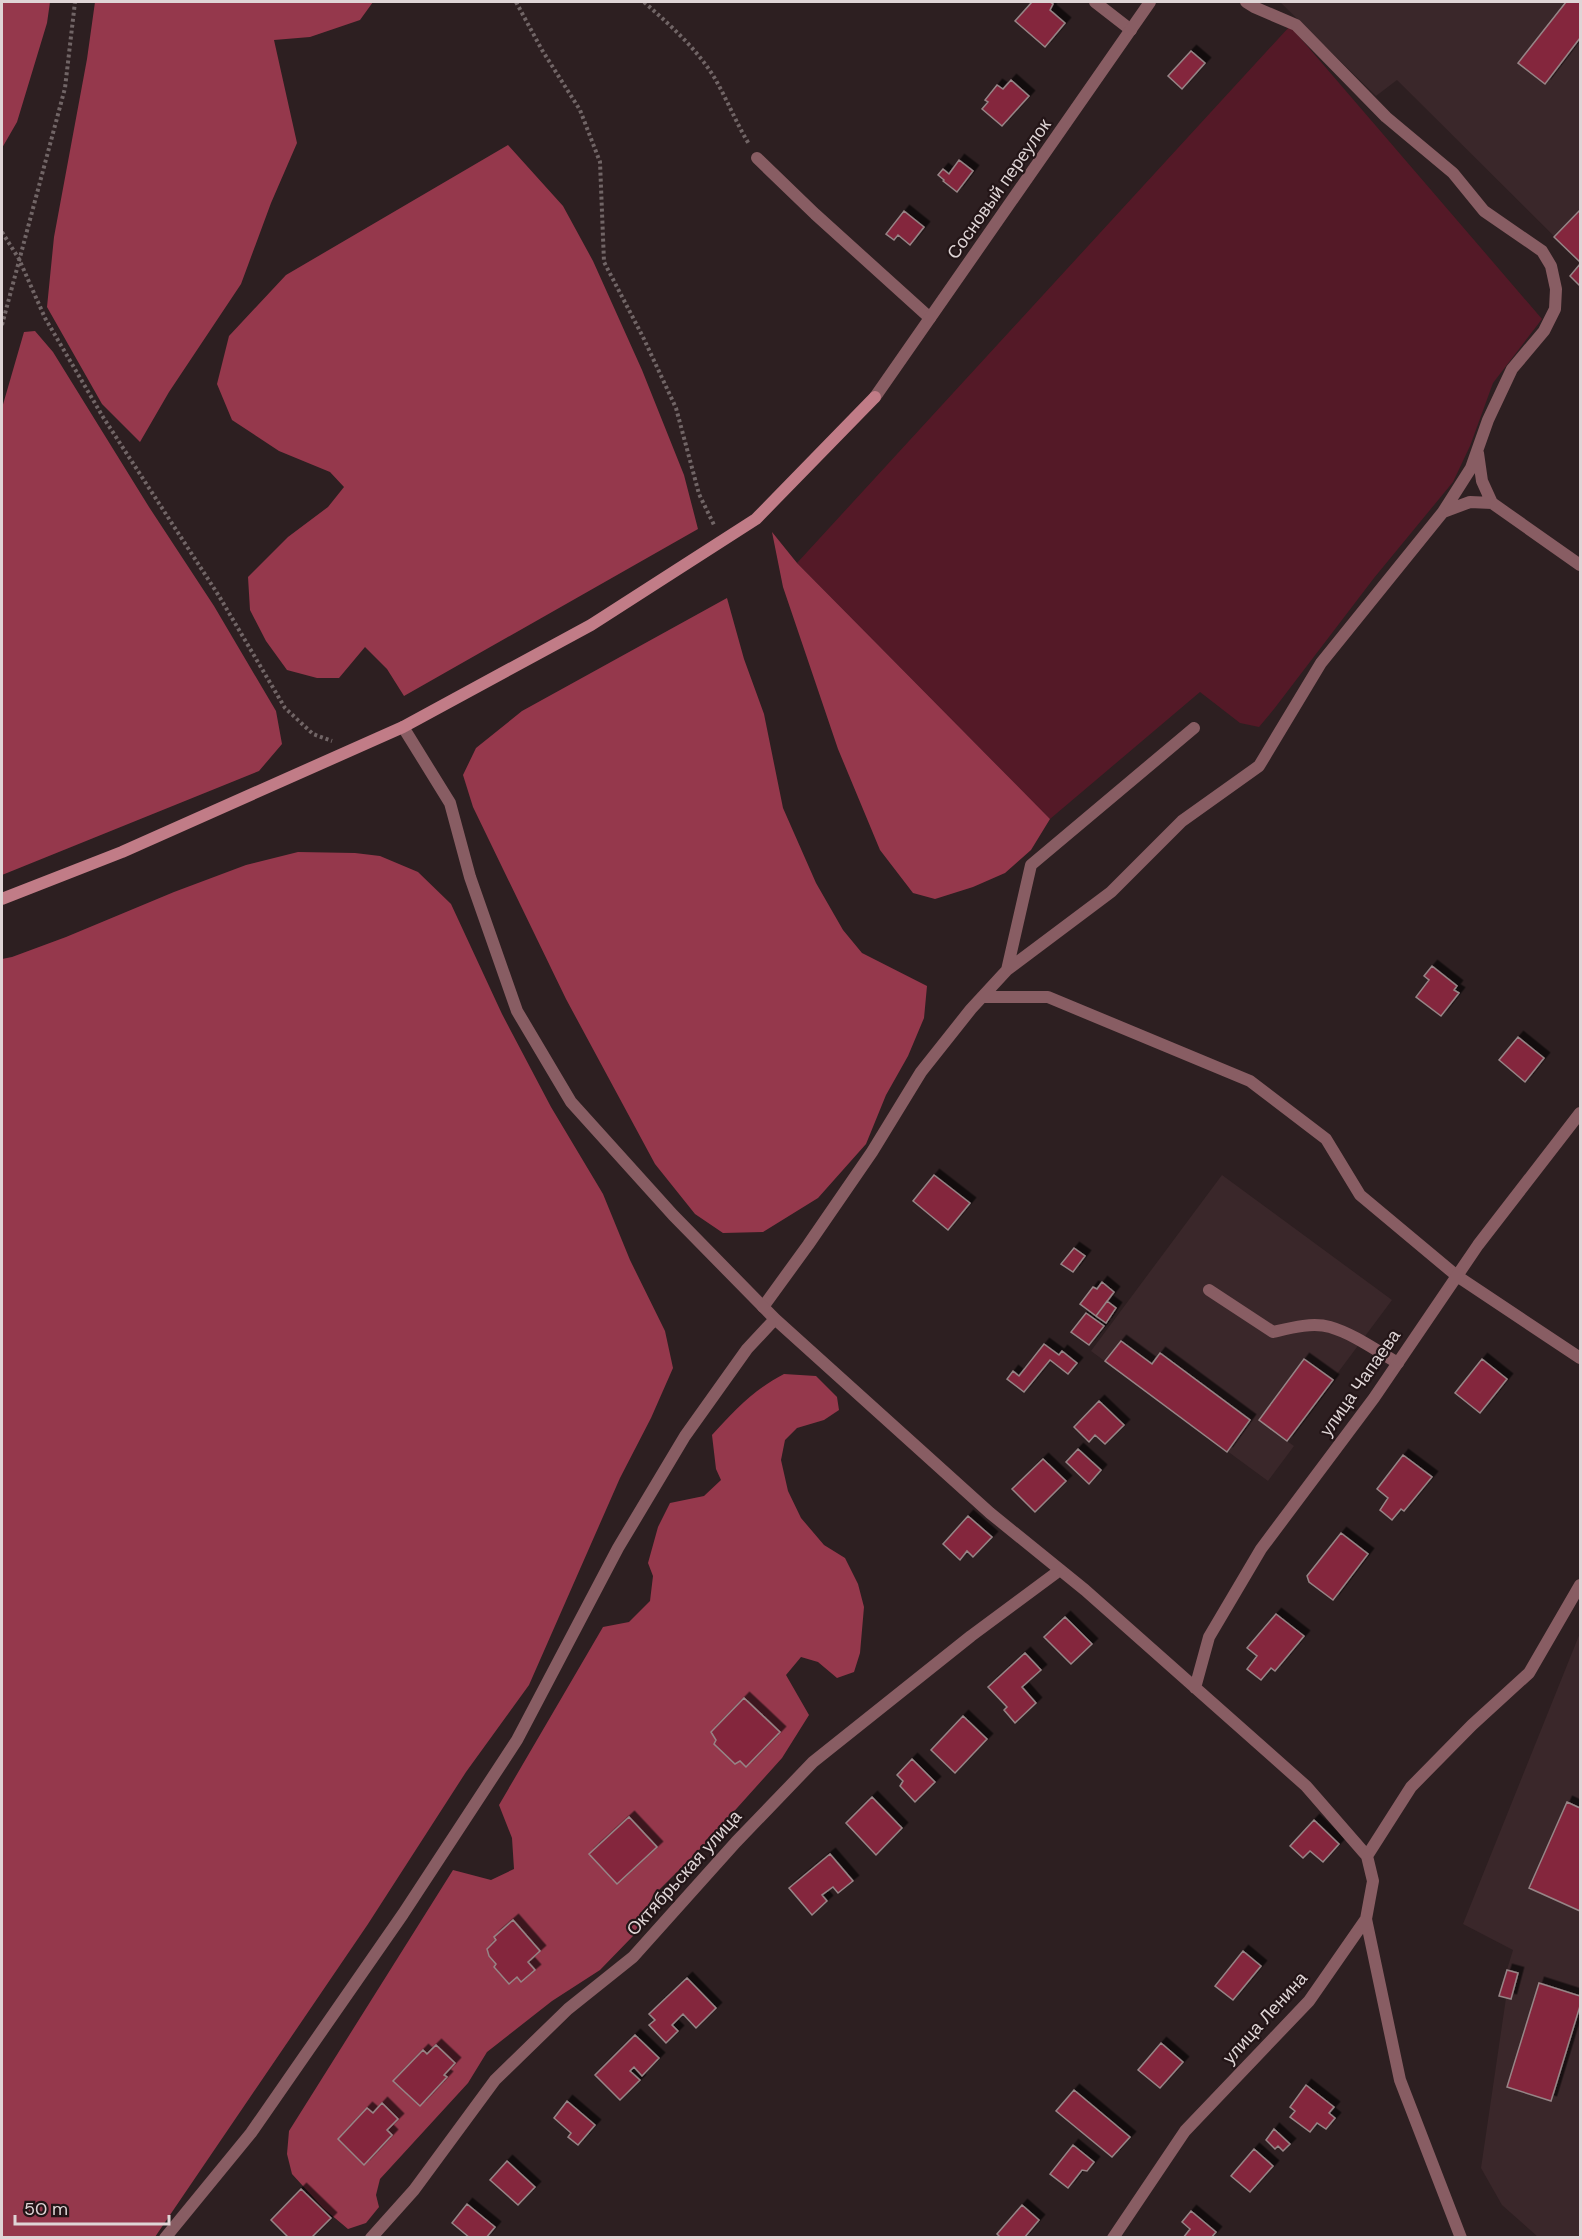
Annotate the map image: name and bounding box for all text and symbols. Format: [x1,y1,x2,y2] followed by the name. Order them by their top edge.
[942,114,1057,264] street label: Сосновый переулок
[1314,1324,1406,1441] street label: улица Чапаева
[621,1804,747,1941] street label: Октябрьская улица
[1217,1966,1313,2069] street label: улица Ленина
[15,2188,170,2226] scale bar
[24,2197,68,2221] text: 50 m

